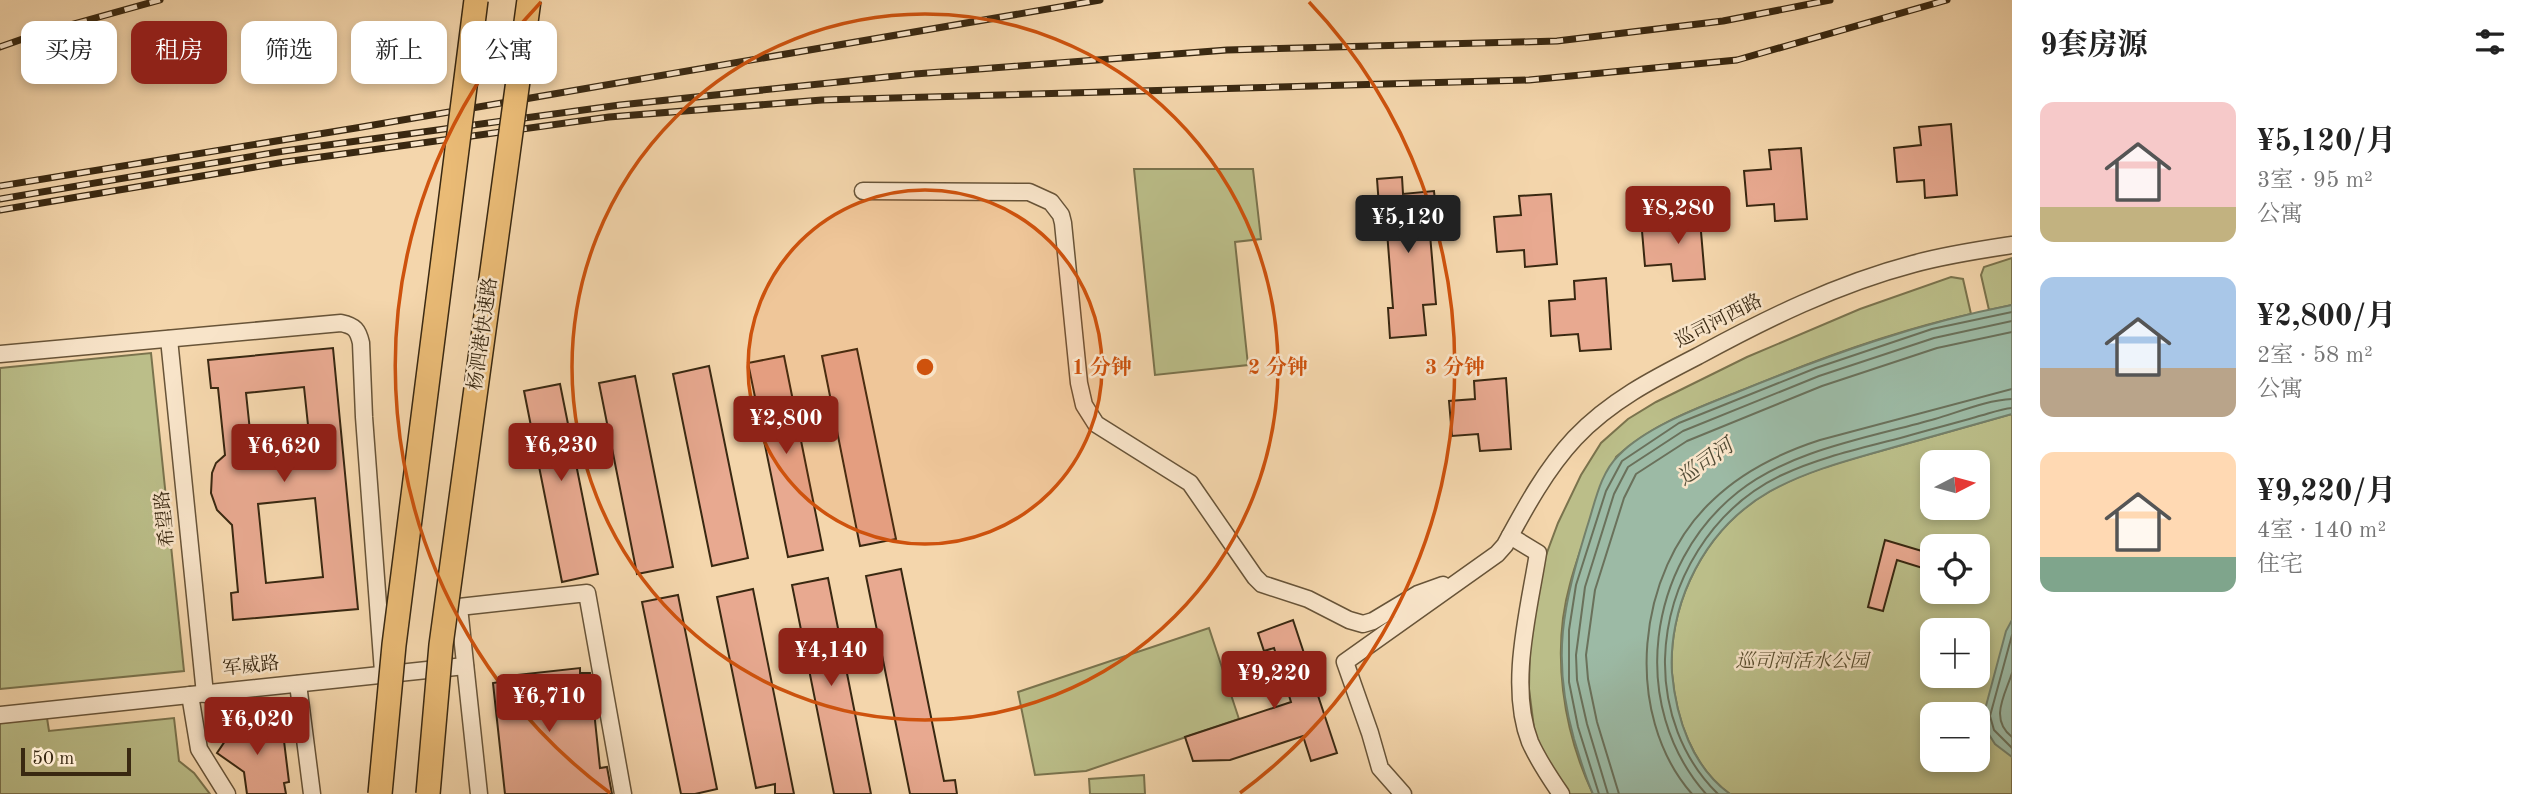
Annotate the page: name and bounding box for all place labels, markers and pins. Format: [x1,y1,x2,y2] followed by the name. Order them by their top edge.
[1621,187,1735,246] pin: ¥8,280
[1351,196,1465,255] pin: ¥5,120
[913,355,937,379] centre of rings
[729,396,843,456] pin: ¥2,800
[227,424,341,484] pin: ¥6,620
[504,424,618,483] pin: ¥6,230
[774,628,888,688] pin: ¥4,140
[1217,652,1331,711] pin: ¥9,220
[492,674,606,734] pin: ¥6,710
[200,698,314,757] pin: ¥6,020

